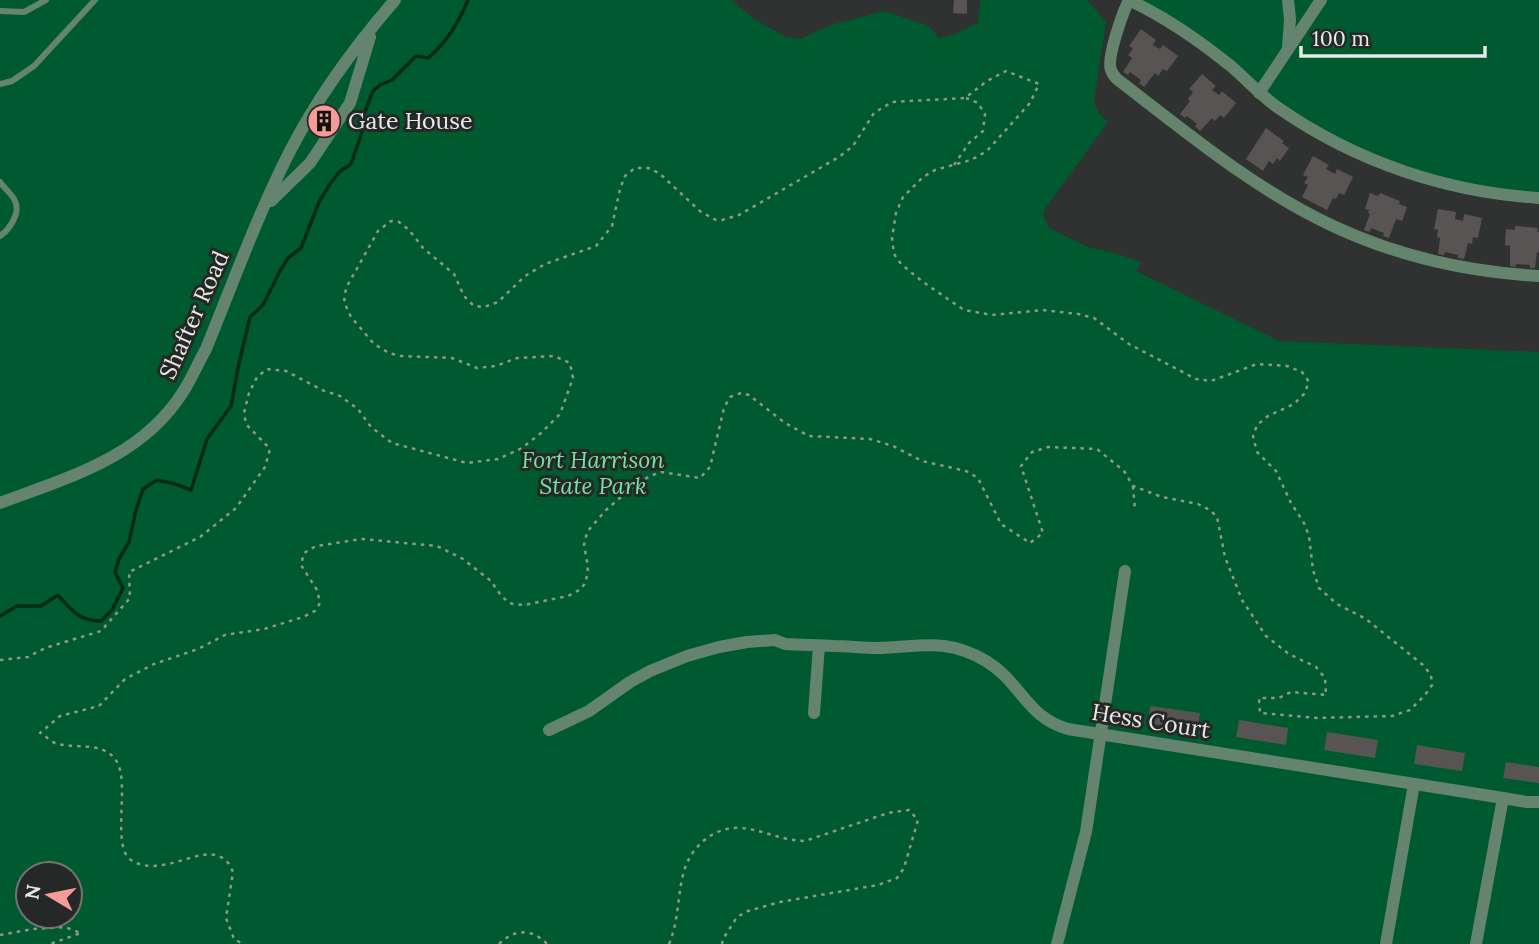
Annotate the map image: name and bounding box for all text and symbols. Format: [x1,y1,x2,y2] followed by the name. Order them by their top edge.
[1301,14,1485,58] scale bar
[1312,25,1370,52] text: 100 m
[305,102,343,140] building icon: Gate House
[348,106,472,135] place label: Gate House
[152,246,235,383] street label: Shafter Road
[522,445,665,500] park label: Fort Harrison State Park
[1090,697,1212,744] street label: Hess Court
[14,860,84,930] north arrow
[19,882,45,901] text: N

